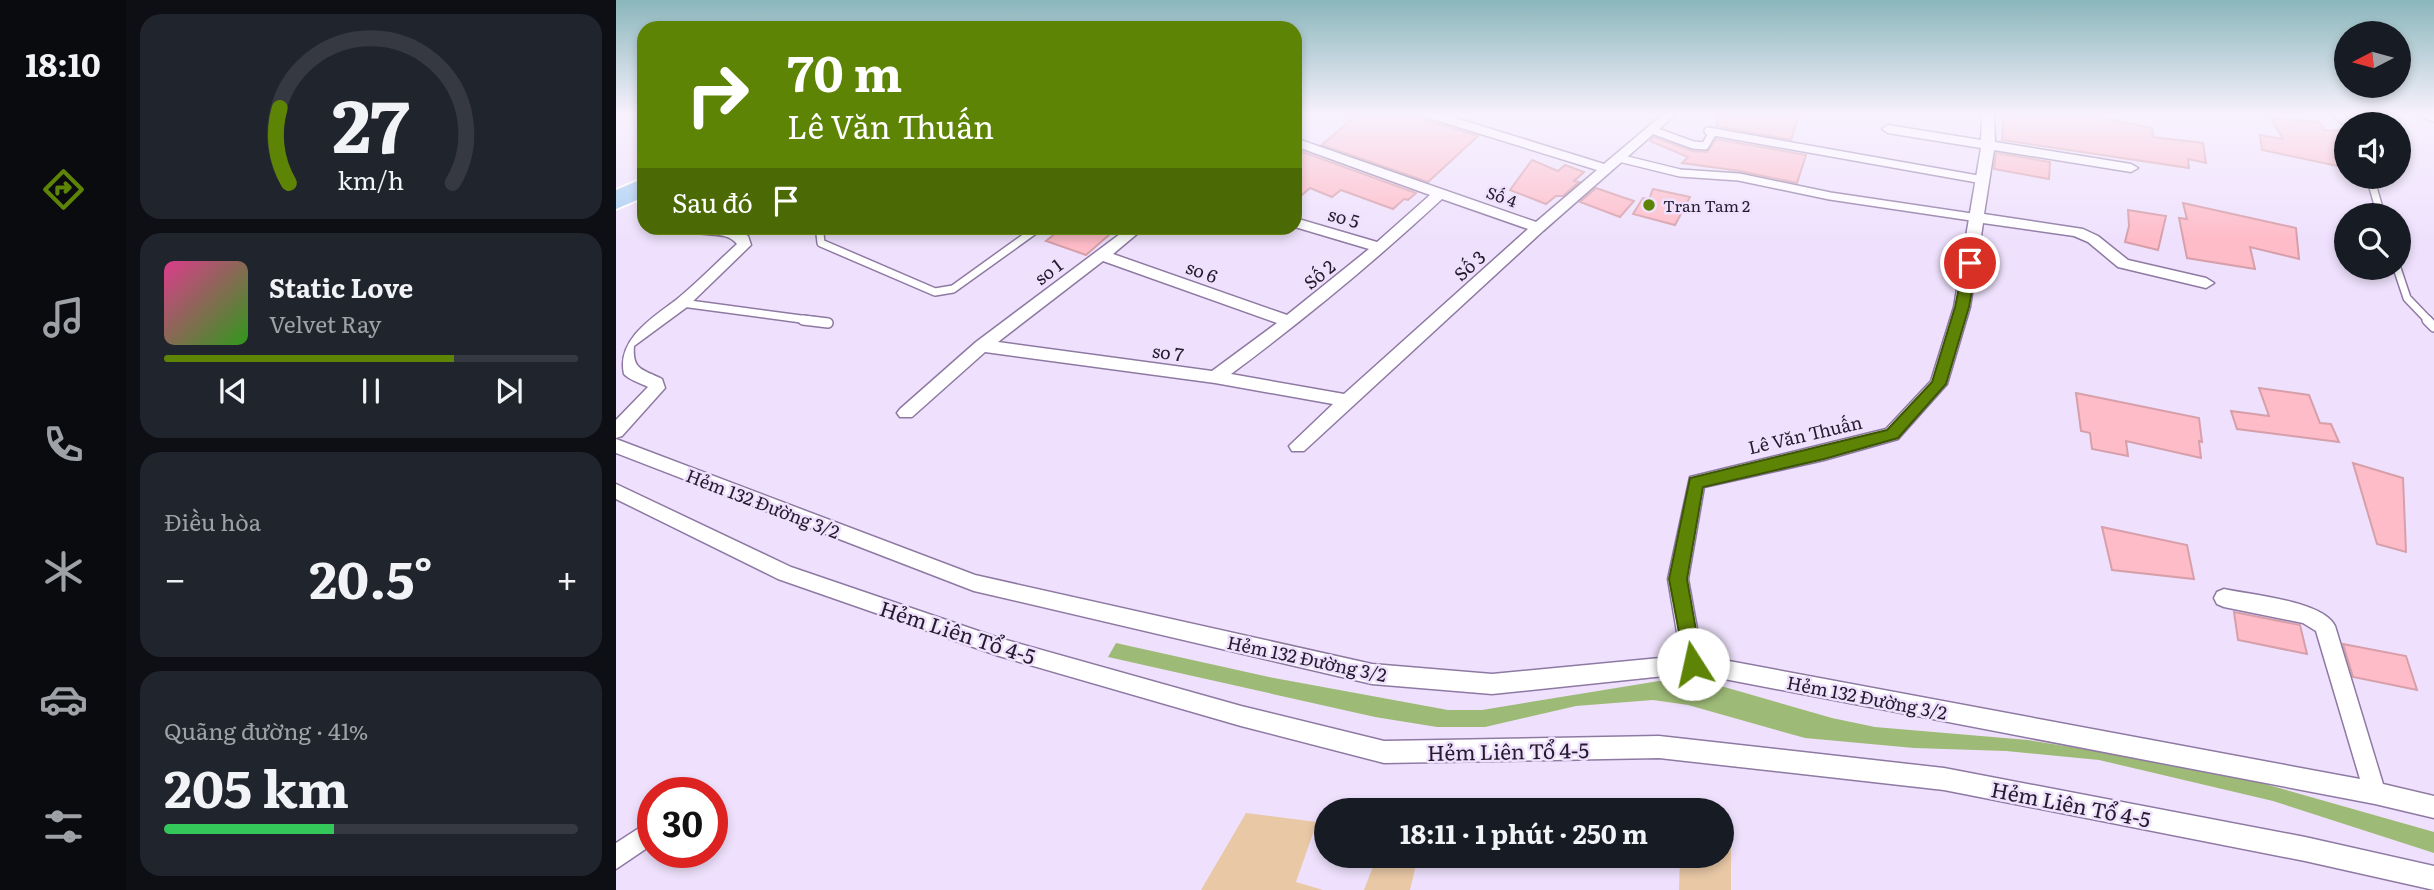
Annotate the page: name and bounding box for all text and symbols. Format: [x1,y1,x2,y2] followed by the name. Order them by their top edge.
[2334,21,2412,98] north arrow
[2334,21,2411,280] map controls
[787,34,902,107] text: 70 m
[25,39,101,87] text: 18:10
[672,49,763,140] icon: right
[332,67,410,175] text: 27
[787,101,994,149] text: Lê Văn Thuấn
[2334,112,2411,189] button: sound
[338,160,404,197] text: km/h
[39,165,88,214] icon: directions
[1483,179,1521,213] street label: Số 4
[672,182,753,221] text: Sau đó
[767,182,805,220] icon: arrive
[1663,193,1750,217] place label: Tran Tam 2
[1641,197,1657,213] marker: Tran Tam 2
[1325,200,1363,234] street label: so 5
[2334,203,2411,280] button: search
[1940,233,2000,293] pin
[1447,243,1491,287] street label: Số 3
[1951,244,1989,282] icon: arrive
[1028,251,1068,291] street label: so 1
[1182,253,1222,289] street label: so 6
[1297,253,1341,295] street label: Số 2
[269,267,413,306] text: Static Love
[39,293,88,342] icon: music
[269,306,381,340] text: Velvet Ray
[1151,336,1185,368] street label: so 7
[214,372,252,410] icon: previous
[352,372,390,410] icon: pause
[490,372,528,410] icon: next
[1745,408,1865,460] street label: Lê Văn Thuấn
[39,420,88,469] icon: phone
[682,461,844,545] street label: Hẻm 132 Đường 3/2
[164,504,261,538] text: Điều hòa
[309,538,433,615] text: 20.5°
[39,547,88,596] icon: climate
[164,548,186,605] text: −
[556,548,578,605] text: +
[876,591,1040,671] street label: Hẻm Liên Tổ 4-5
[1656,627,1730,701] position arrow
[1225,628,1389,688] street label: Hẻm 132 Đường 3/2
[1785,668,1949,726] street label: Hẻm 132 Đường 3/2
[39,675,88,724] icon: car
[164,713,368,747] text: Quãng đường · 41%
[1427,733,1589,767] street label: Hẻm Liên Tổ 4-5
[164,747,349,824] text: 205 km
[1989,772,2153,834] street label: Hẻm Liên Tổ 4-5
[637,777,728,868] speed limit sign: 30
[39,802,88,851] icon: filters
[1400,813,1648,852] text: 18:11 · 1 phút · 250 m

